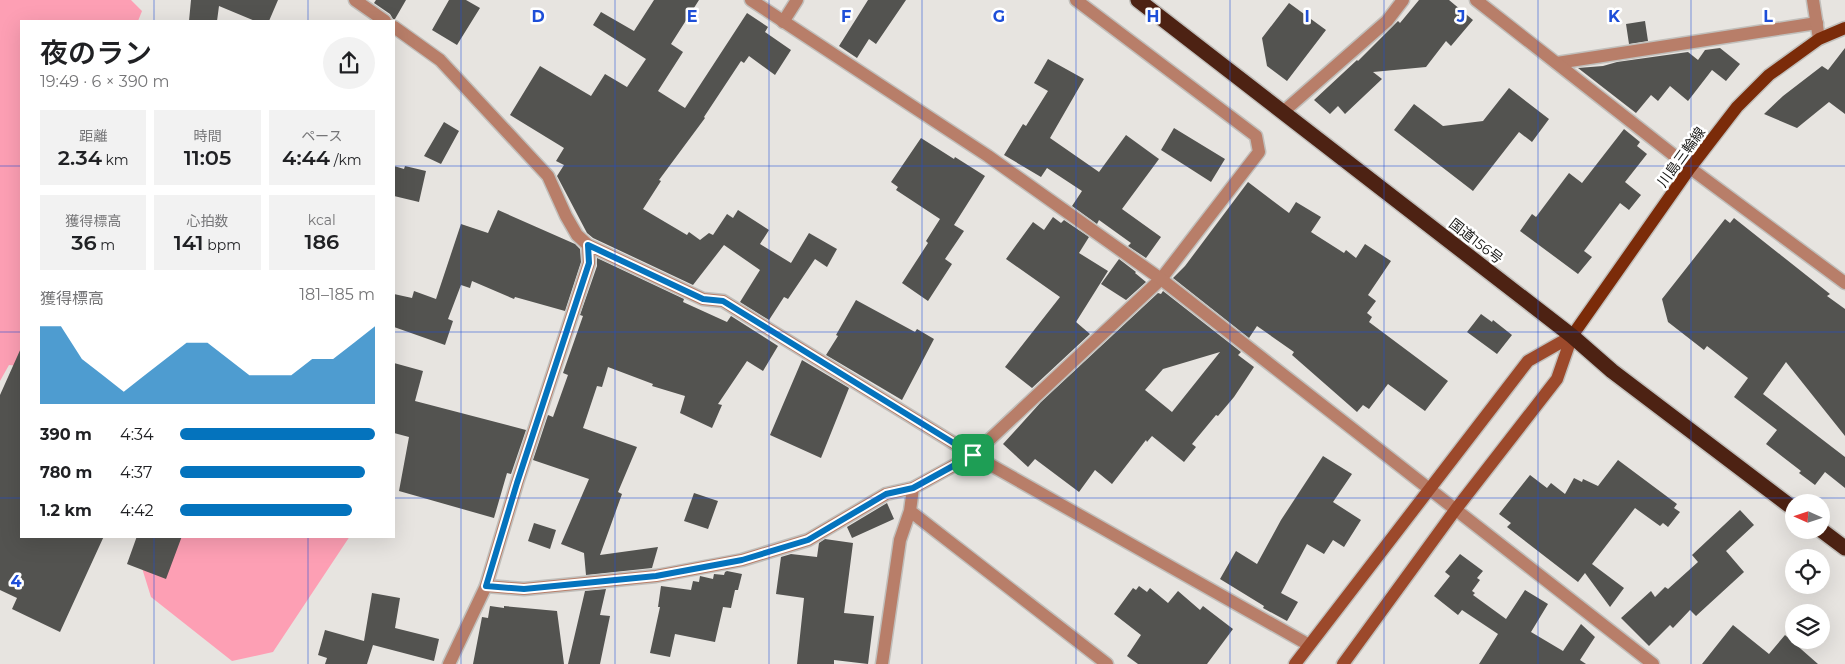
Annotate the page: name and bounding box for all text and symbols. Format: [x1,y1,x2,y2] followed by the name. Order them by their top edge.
[531,7,545,26] text: D
[687,7,697,26] text: E
[841,7,851,26] text: F
[993,7,1005,26] text: G
[1147,7,1159,26] text: H
[1304,7,1310,26] text: I
[1456,7,1465,26] text: J
[1608,7,1621,26] text: K
[1763,7,1773,26] text: L
[40,36,152,70] text: 夜のラン
[323,37,375,89] button: share
[40,72,169,91] text: 19:49 · 6 × 390 m
[1653,123,1709,191] street label: 川島三輪線
[79,127,107,145] text: 距離
[193,127,221,145] text: 時間
[301,127,342,145] text: ペース
[58,145,102,170] text: 2.34
[184,145,231,170] text: 11:05
[282,145,330,170] text: 4:44
[102,151,129,169] text: km
[330,151,362,169] text: /km
[308,211,336,229] text: kcal
[65,212,121,230] text: 獲得標高
[186,212,228,230] text: 心拍数
[1445,214,1507,268] street label: 国道156号
[304,229,339,254] text: 186
[71,230,97,255] text: 36
[174,230,204,255] text: 141
[97,236,115,254] text: m
[204,236,241,254] text: bpm
[299,285,375,304] text: 181–185 m
[40,289,104,308] text: 獲得標高
[40,425,92,444] text: 390 m
[120,425,154,444] text: 4:34
[952,434,994,476] pin
[959,441,987,469] icon: arrive
[40,463,92,482] text: 780 m
[120,463,152,482] text: 4:37
[1785,494,1830,539] north arrow
[1785,494,1830,649] map controls
[40,501,92,520] text: 1.2 km
[120,501,154,520] text: 4:42
[1785,549,1830,594] button: locate
[10,572,22,591] text: 4
[1785,604,1830,649] button: layers

